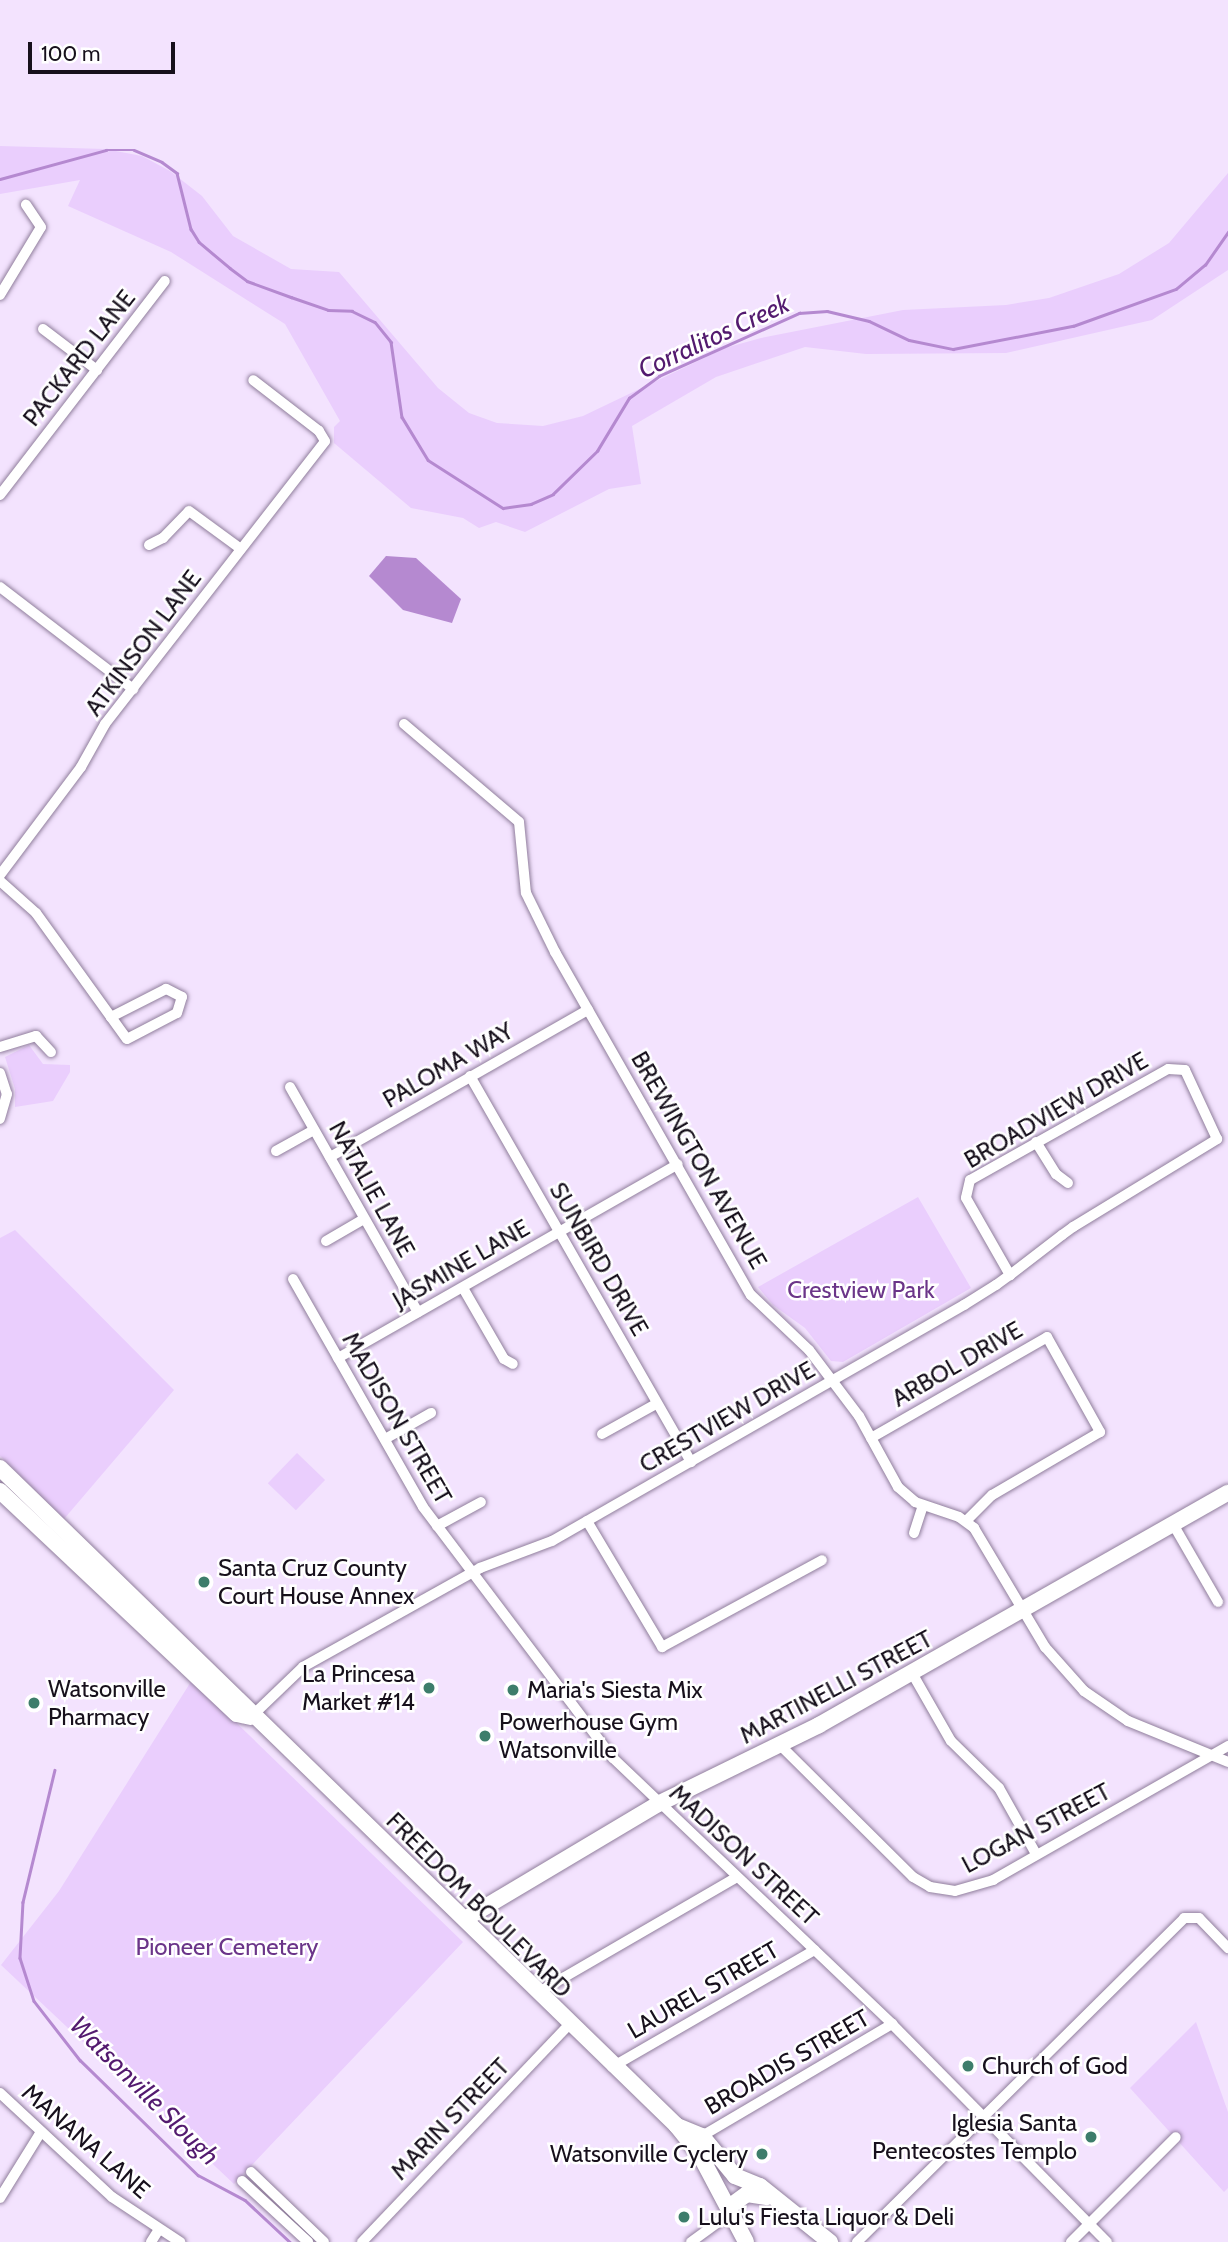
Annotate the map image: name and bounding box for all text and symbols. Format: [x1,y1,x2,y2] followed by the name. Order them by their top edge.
[32,28,178,72] scale bar
[41,41,100,66] text: 100 m
[17,284,141,432] street label: PACKARD LANE
[633,288,795,386] water label: Corralitos Creek
[79,565,207,721] street label: ATKINSON LANE
[378,1016,518,1114] street label: PALOMA WAY
[625,1046,773,1274] street label: BREWINGTON AVENUE
[959,1046,1153,1174] street label: BROADVIEW DRIVE
[323,1116,421,1262] street label: NATALIE LANE
[544,1177,654,1341] street label: SUNBIRD DRIVE
[388,1213,534,1315] street label: JASMINE LANE
[787,1276,935,1304] park label: Crestview Park
[887,1315,1027,1413] street label: ARBOL DRIVE
[336,1327,458,1509] street label: MADISON STREET
[634,1355,820,1479] street label: CRESTVIEW DRIVE
[218,1554,414,1610] place label: Santa Cruz County Court House Annex
[196,1574,212,1590] marker: Santa Cruz County Court House Annex
[735,1624,937,1750] street label: MARTINELLI STREET
[302,1660,415,1716] place label: La Princesa Market #14
[48,1675,166,1731] place label: Watsonville Pharmacy
[527,1676,703,1704] place label: Maria's Siesta Mix
[421,1680,437,1696] marker: La Princesa Market #14
[505,1682,521,1698] marker: Maria's Siesta Mix
[26,1695,42,1711] marker: Watsonville Pharmacy
[499,1708,678,1764] place label: Powerhouse Gym Watsonville
[477,1728,493,1744] marker: Powerhouse Gym Watsonville
[957,1777,1115,1879] street label: LOGAN STREET
[663,1779,825,1931] street label: MADISON STREET
[380,1806,578,2004] street label: FREEDOM BOULEVARD
[136,1933,318,1961] park label: Pioneer Cemetery
[622,1935,784,2045] street label: LAUREL STREET
[699,2003,875,2121] street label: BROADIS STREET
[63,2010,225,2172] water label: Watsonville Slough
[385,2052,515,2186] street label: MARIN STREET
[982,2052,1128,2080] place label: Church of God
[960,2058,976,2074] marker: Church of God
[16,2078,156,2204] street label: MANANA LANE
[872,2109,1077,2165] place label: Iglesia Santa Pentecostes Templo
[1083,2129,1099,2145] marker: Iglesia Santa Pentecostes Templo
[550,2140,748,2168] place label: Watsonville Cyclery
[754,2146,770,2162] marker: Watsonville Cyclery
[698,2203,954,2231] place label: Lulu's Fiesta Liquor & Deli
[676,2209,692,2225] marker: Lulu's Fiesta Liquor & Deli

